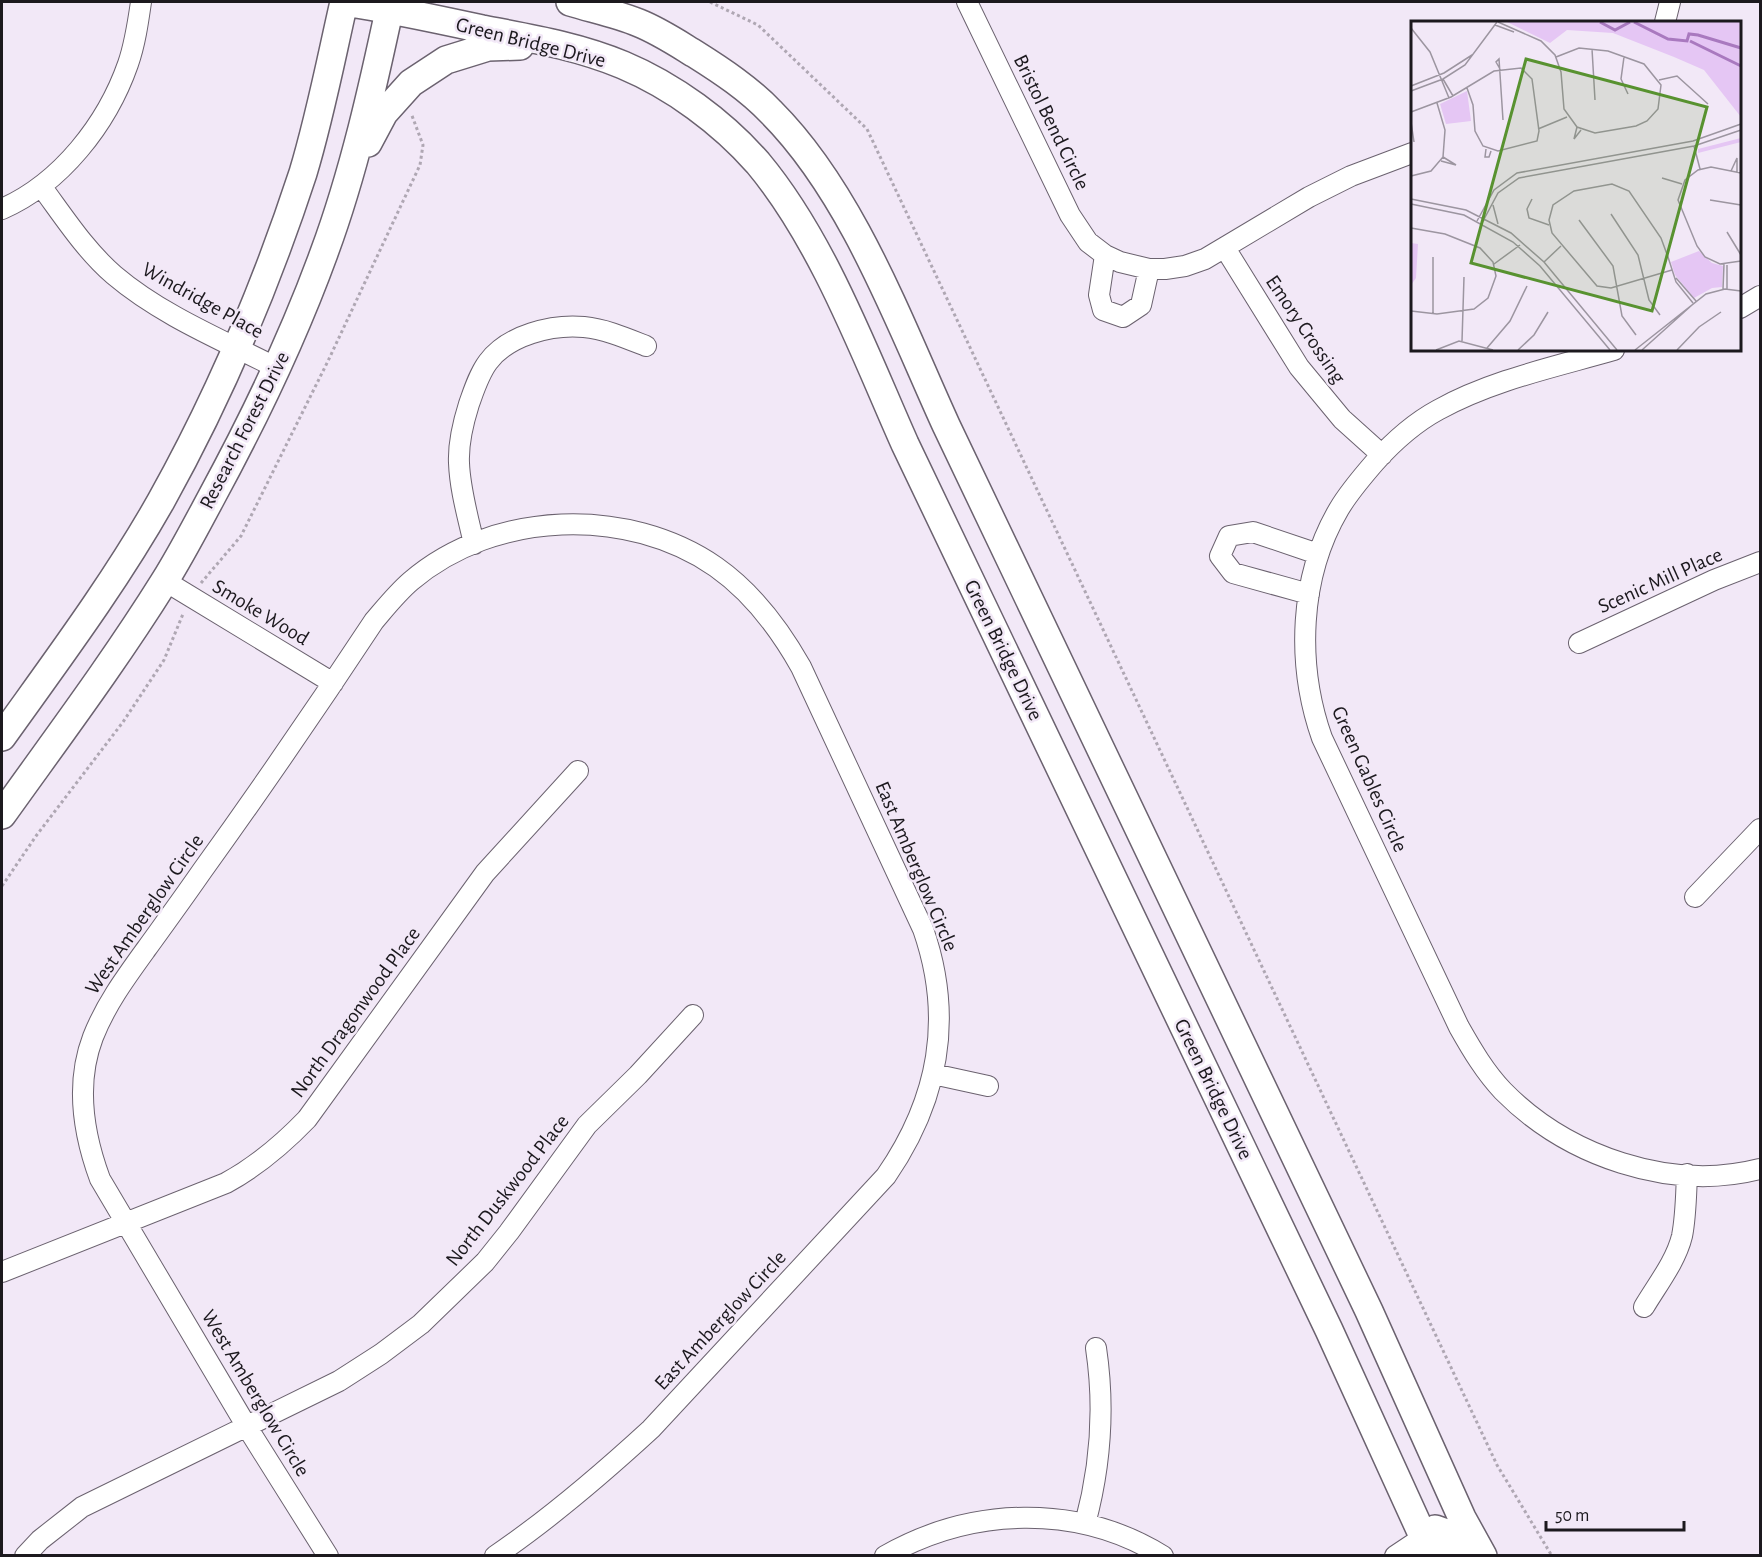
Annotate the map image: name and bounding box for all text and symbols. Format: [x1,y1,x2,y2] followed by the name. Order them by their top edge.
[454,14,608,71] street label: Green Bridge Drive
[1411,21,1741,351] inset map
[1010,51,1093,193] street label: Bristol Bend Circle
[139,258,267,342] street label: Windridge Place
[1262,271,1350,388] street label: Emory Crossing
[196,348,293,512] street label: Research Forest Drive
[1595,544,1726,617] street label: Scenic Mill Place
[209,575,313,649] street label: Smoke Wood
[960,577,1047,724] street label: Green Bridge Drive
[1328,703,1411,855] street label: Green Gables Circle
[871,778,962,954] street label: East Amberglow Circle
[81,830,208,998] street label: West Amberglow Circle
[287,923,424,1101] street label: North Dragonwood Place
[1170,1016,1257,1163] street label: Green Bridge Drive
[442,1111,573,1270] street label: North Duskwood Place
[651,1247,790,1394] street label: East Amberglow Circle
[198,1306,314,1480] street label: West Amberglow Circle
[1546,1494,1684,1532] scale bar
[1555,1507,1589,1525] text: 50 m

